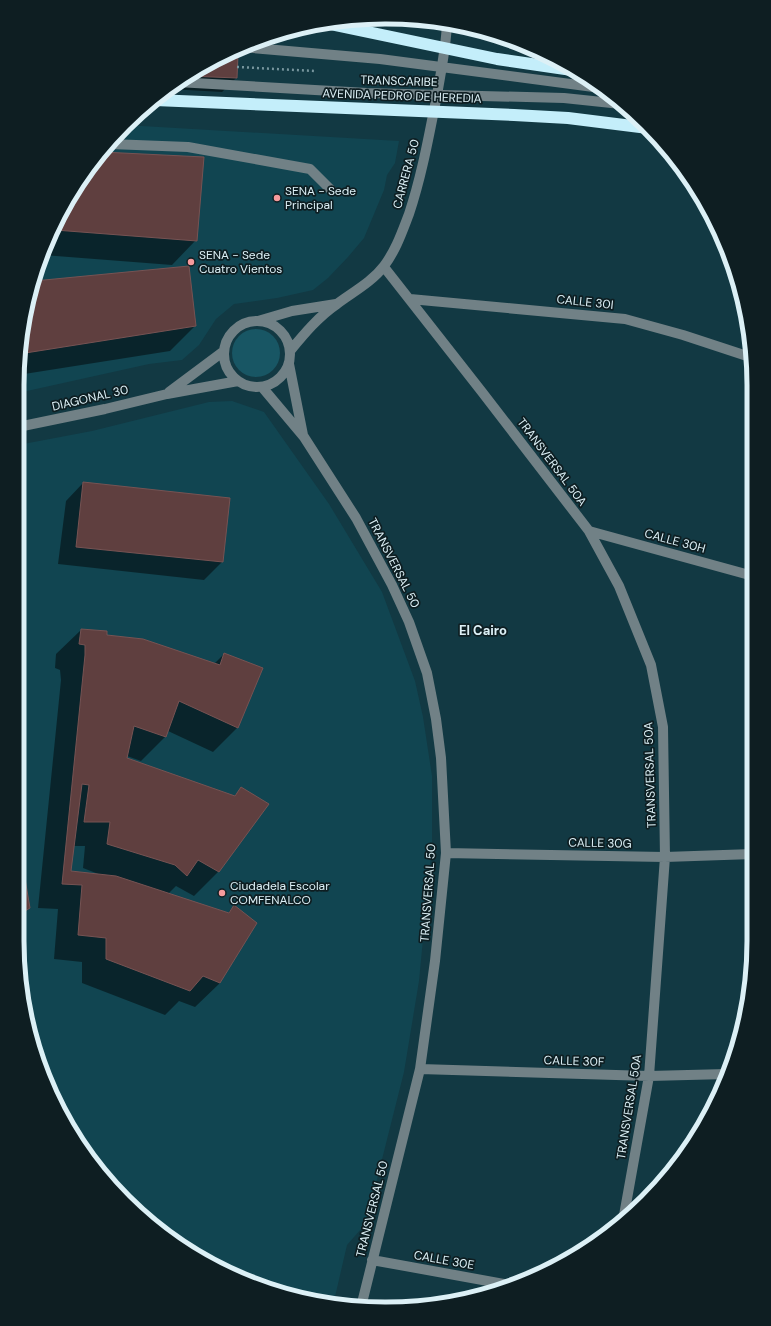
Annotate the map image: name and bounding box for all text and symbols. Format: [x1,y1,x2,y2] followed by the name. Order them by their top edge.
[360,72,438,90] street label: TRANSCARIBE
[322,85,482,107] street label: AVENIDA PEDRO DE HEREDIA
[389,138,423,210] street label: CARRERA 50
[285,183,356,213] place label: SENA - Sede Principal
[272,193,282,203] marker: SENA - Sede Principal
[199,247,282,277] place label: SENA - Sede Cuatro Vientos
[186,257,196,267] marker: SENA - Sede Cuatro Vientos
[556,291,614,313] street label: CALLE 30I
[50,381,130,415] street label: DIAGONAL 30
[514,415,590,509] street label: TRANSVERSAL 50A
[364,515,424,611] street label: TRANSVERSAL 50
[643,525,707,557] street label: CALLE 30H
[459,622,507,639] district label: El Cairo
[640,722,660,828] street label: TRANSVERSAL 50A
[568,834,632,852] street label: CALLE 30G
[417,843,439,943] street label: TRANSVERSAL 50
[230,878,330,908] place label: Ciudadela Escolar COMFENALCO
[217,888,227,898] marker: Ciudadela Escolar COMFENALCO
[543,1052,605,1070] street label: CALLE 30F
[613,1053,645,1161] street label: TRANSVERSAL 50A
[352,1159,392,1259] street label: TRANSVERSAL 50
[413,1247,476,1273] street label: CALLE 30E

